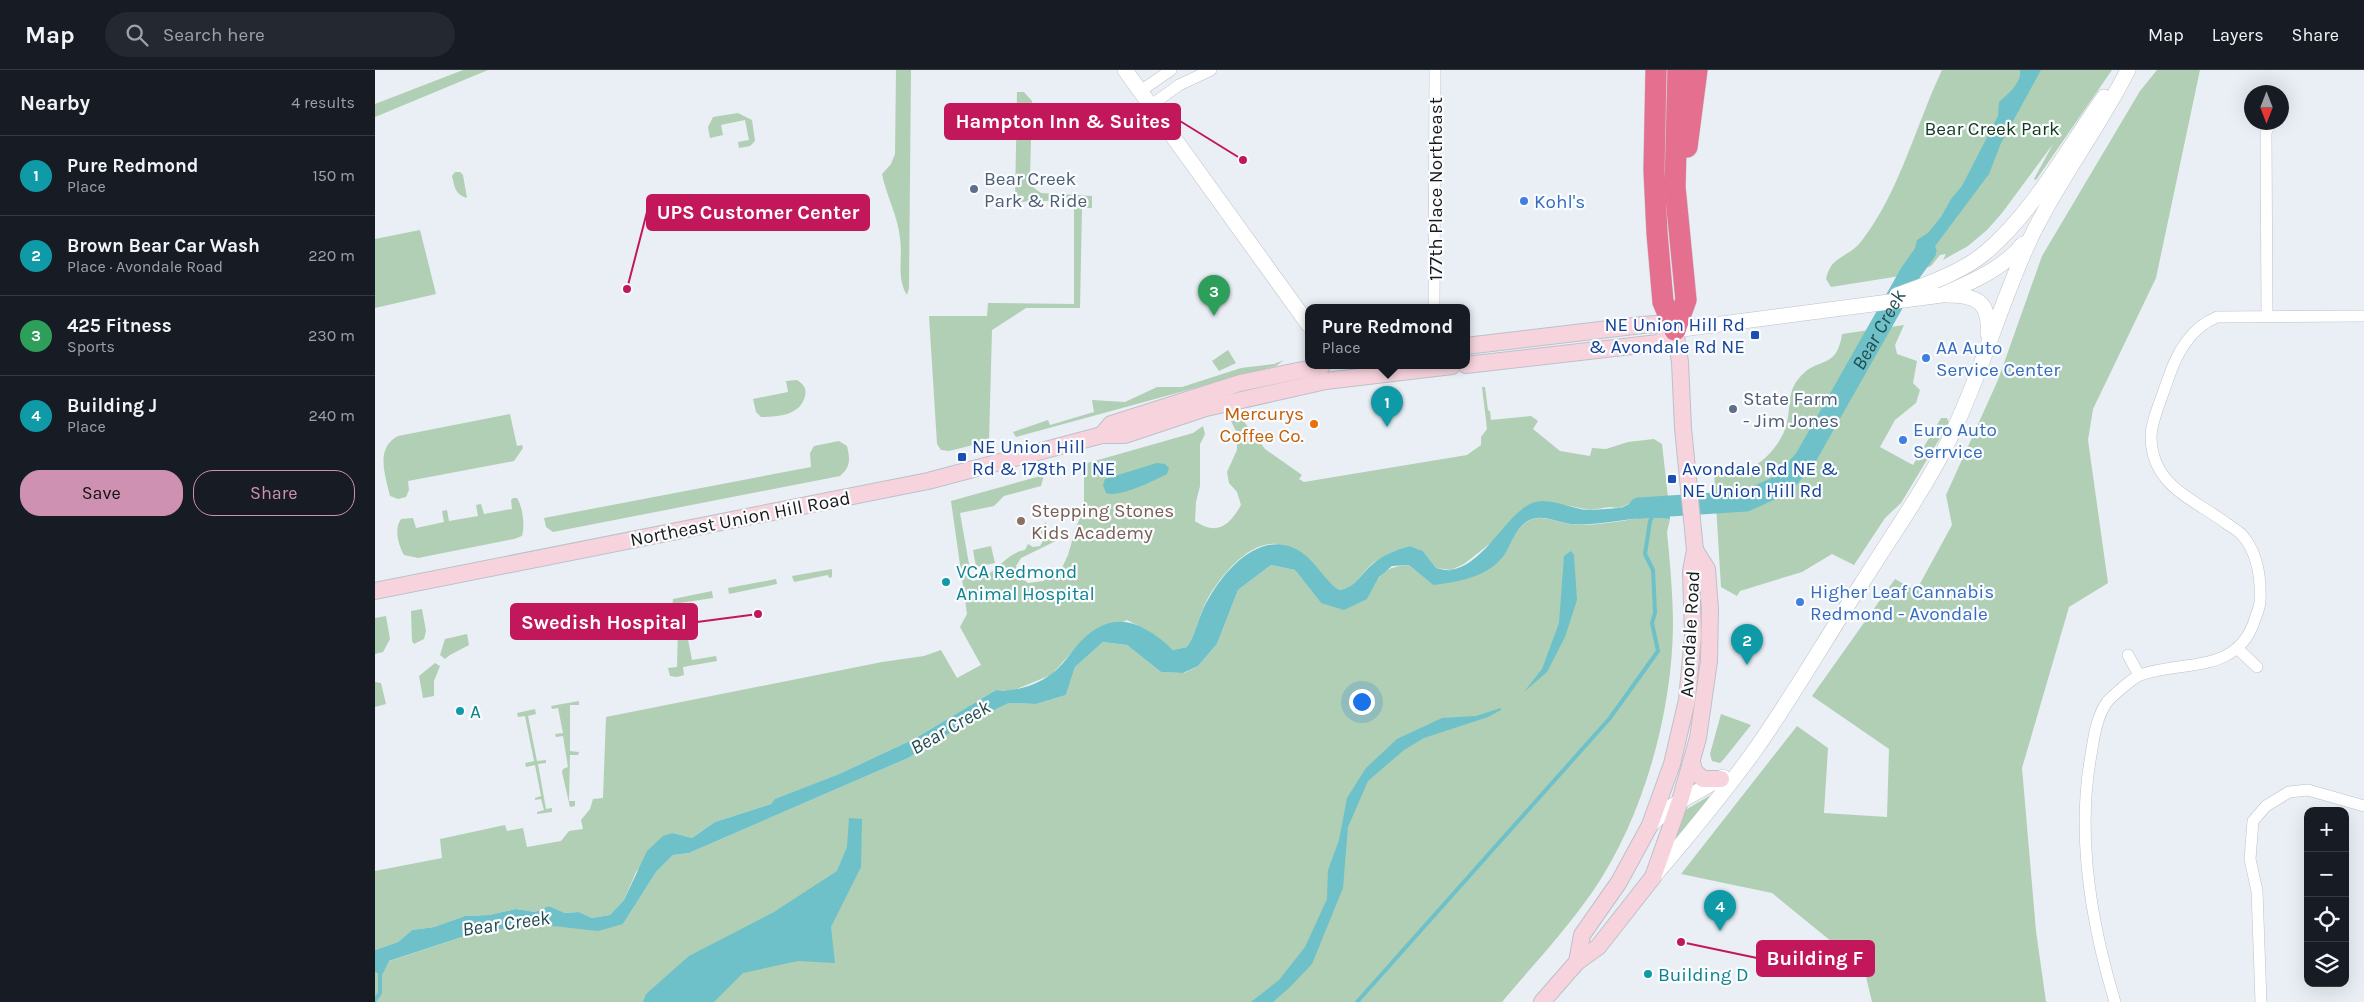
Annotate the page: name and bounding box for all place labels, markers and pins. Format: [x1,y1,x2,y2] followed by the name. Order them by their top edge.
[945,104,1180,139] callout: Hampton Inn & Suites
[984,168,1087,212] place label: Bear Creek Park & Ride
[968,183,980,195] marker: Bear Creek Park & Ride
[1534,191,1585,213] place label: Kohl's
[647,195,869,230] callout: UPS Customer Center
[1518,195,1530,207] marker: Kohl's
[1198,275,1230,316] pin: 3
[1589,314,1745,358] place label: NE Union Hill Rd & Avondale Rd NE
[1749,329,1761,341] marker: NE Union Hill Rd & Avondale Rd NE
[1936,337,2060,381] place label: AA Auto Service Center
[1920,352,1932,364] marker: AA Auto Service Center
[1371,386,1403,427] pin: 1
[1743,388,1839,432] place label: State Farm - Jim Jones
[1220,403,1304,447] place label: Mercurys Coffee Co.
[1727,403,1739,415] marker: State Farm - Jim Jones
[1308,418,1320,430] marker: Mercurys Coffee Co.
[1913,419,1997,463] place label: Euro Auto Serrvice
[1897,434,1909,446] marker: Euro Auto Serrvice
[972,436,1115,480] place label: NE Union Hill Rd & 178th Pl NE
[956,451,968,463] marker: NE Union Hill Rd & 178th Pl NE
[1682,458,1838,502] place label: Avondale Rd NE & NE Union Hill Rd
[1666,473,1678,485] marker: Avondale Rd NE & NE Union Hill Rd
[1031,500,1174,544] place label: Stepping Stones Kids Academy
[1015,515,1027,527] marker: Stepping Stones Kids Academy
[956,561,1095,605] place label: VCA Redmond Animal Hospital
[940,576,952,588] marker: VCA Redmond Animal Hospital
[1810,581,1994,625] place label: Higher Leaf Cannabis Redmond - Avondale
[1794,596,1806,608] marker: Higher Leaf Cannabis Redmond - Avondale
[511,604,697,639] callout: Swedish Hospital
[1731,624,1763,665] pin: 2
[470,701,481,723] place label: A
[454,705,466,717] marker: A
[1704,890,1736,931] pin: 4
[1757,941,1874,976] callout: Building F
[1658,964,1748,986] place label: Building D
[1642,968,1654,980] marker: Building D

